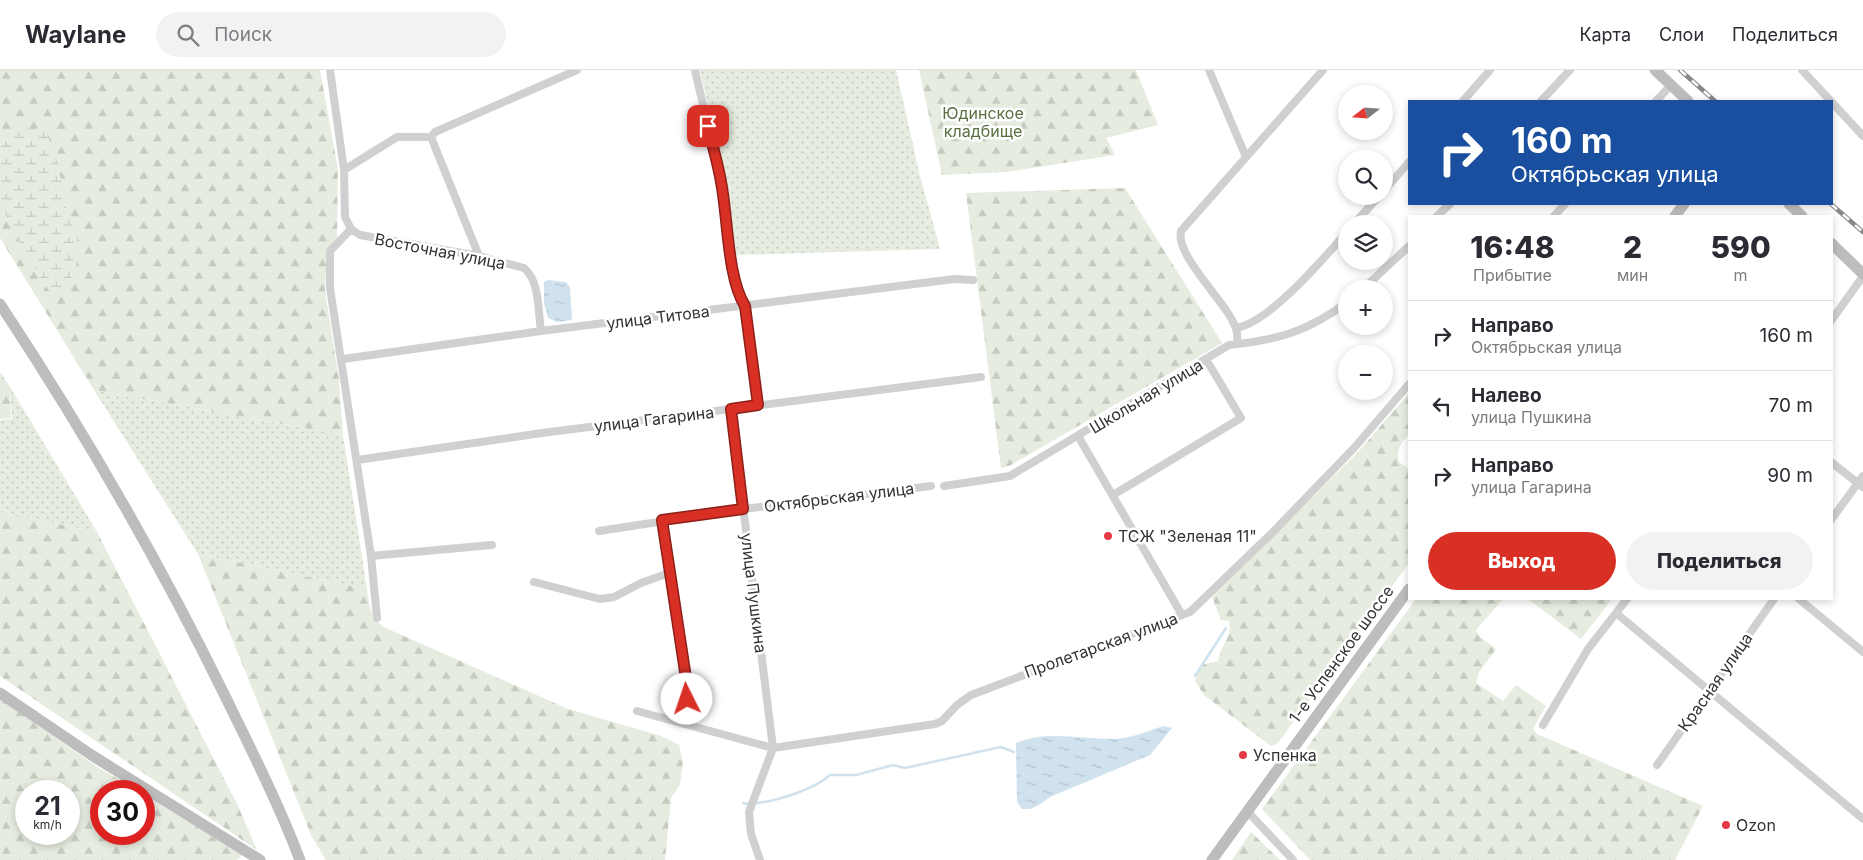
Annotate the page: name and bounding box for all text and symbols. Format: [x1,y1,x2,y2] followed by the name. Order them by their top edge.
[156,12,506,57] search box
[25,20,126,49] text: Waylane
[174,21,202,49] icon: search
[214,23,272,46] text: Поиск
[1579,24,1631,45] text: Карта
[1659,24,1704,45] text: Слои
[1732,24,1838,45] text: Поделиться
[1338,85,1392,140] north arrow
[1338,85,1393,400] map controls
[942,103,1024,141] park label: Юдинское кладбище
[687,105,729,147] pin
[694,112,722,140] icon: arrive
[1511,119,1613,161] text: 160 m
[1428,120,1493,185] icon: right
[1338,150,1393,205] button: search
[1511,161,1719,187] text: Октябрьская улица
[1338,215,1393,270] button: layers
[373,229,507,273] street label: Восточная улица
[1470,229,1555,265] text: 16:48
[1623,229,1642,265] text: 2
[1710,229,1771,265] text: 590
[1473,265,1552,285] text: Прибытие
[1617,265,1648,285] text: мин
[1734,265,1748,285] text: m
[1338,280,1393,335] button: +
[605,301,711,333] street label: улица Титова
[1471,314,1554,337] text: Направо
[1428,322,1456,350] icon: right
[1760,324,1813,347] text: 160 m
[1471,337,1622,357] text: Октябрьская улица
[1338,345,1393,400] button: −
[1086,354,1206,438] street label: Школьная улица
[1471,384,1542,407] text: Налево
[1428,392,1456,420] icon: left
[1769,394,1813,417] text: 70 m
[593,402,715,436] street label: улица Гагарина
[1471,407,1592,427] text: улица Пушкина
[1471,454,1554,477] text: Направо
[1428,462,1456,490] icon: right
[1767,464,1813,487] text: 90 m
[1471,477,1592,497] text: улица Гагарина
[763,478,915,516] street label: Октябрьская улица
[1118,526,1257,546] place label: ТСЖ "Зеленая 11"
[1102,530,1114,542] marker: ТСЖ "Зеленая 11"
[737,532,771,654] street label: улица Пушкина
[1428,532,1616,590] button: Выход
[1626,532,1813,590] button: Поделиться
[1284,581,1398,727] street label: 1-е Успенское шоссе
[1022,608,1180,682] street label: Пролетарская улица
[1674,629,1756,735] street label: Красная улица
[660,672,712,724] position arrow
[1253,745,1317,765] place label: Успенка
[1237,749,1249,761] marker: Успенка
[90,780,155,845] speed limit sign: 30
[34,791,61,821] text: 21
[1736,815,1776,835] place label: Ozon
[33,817,62,832] text: km/h
[1720,819,1732,831] marker: Ozon

